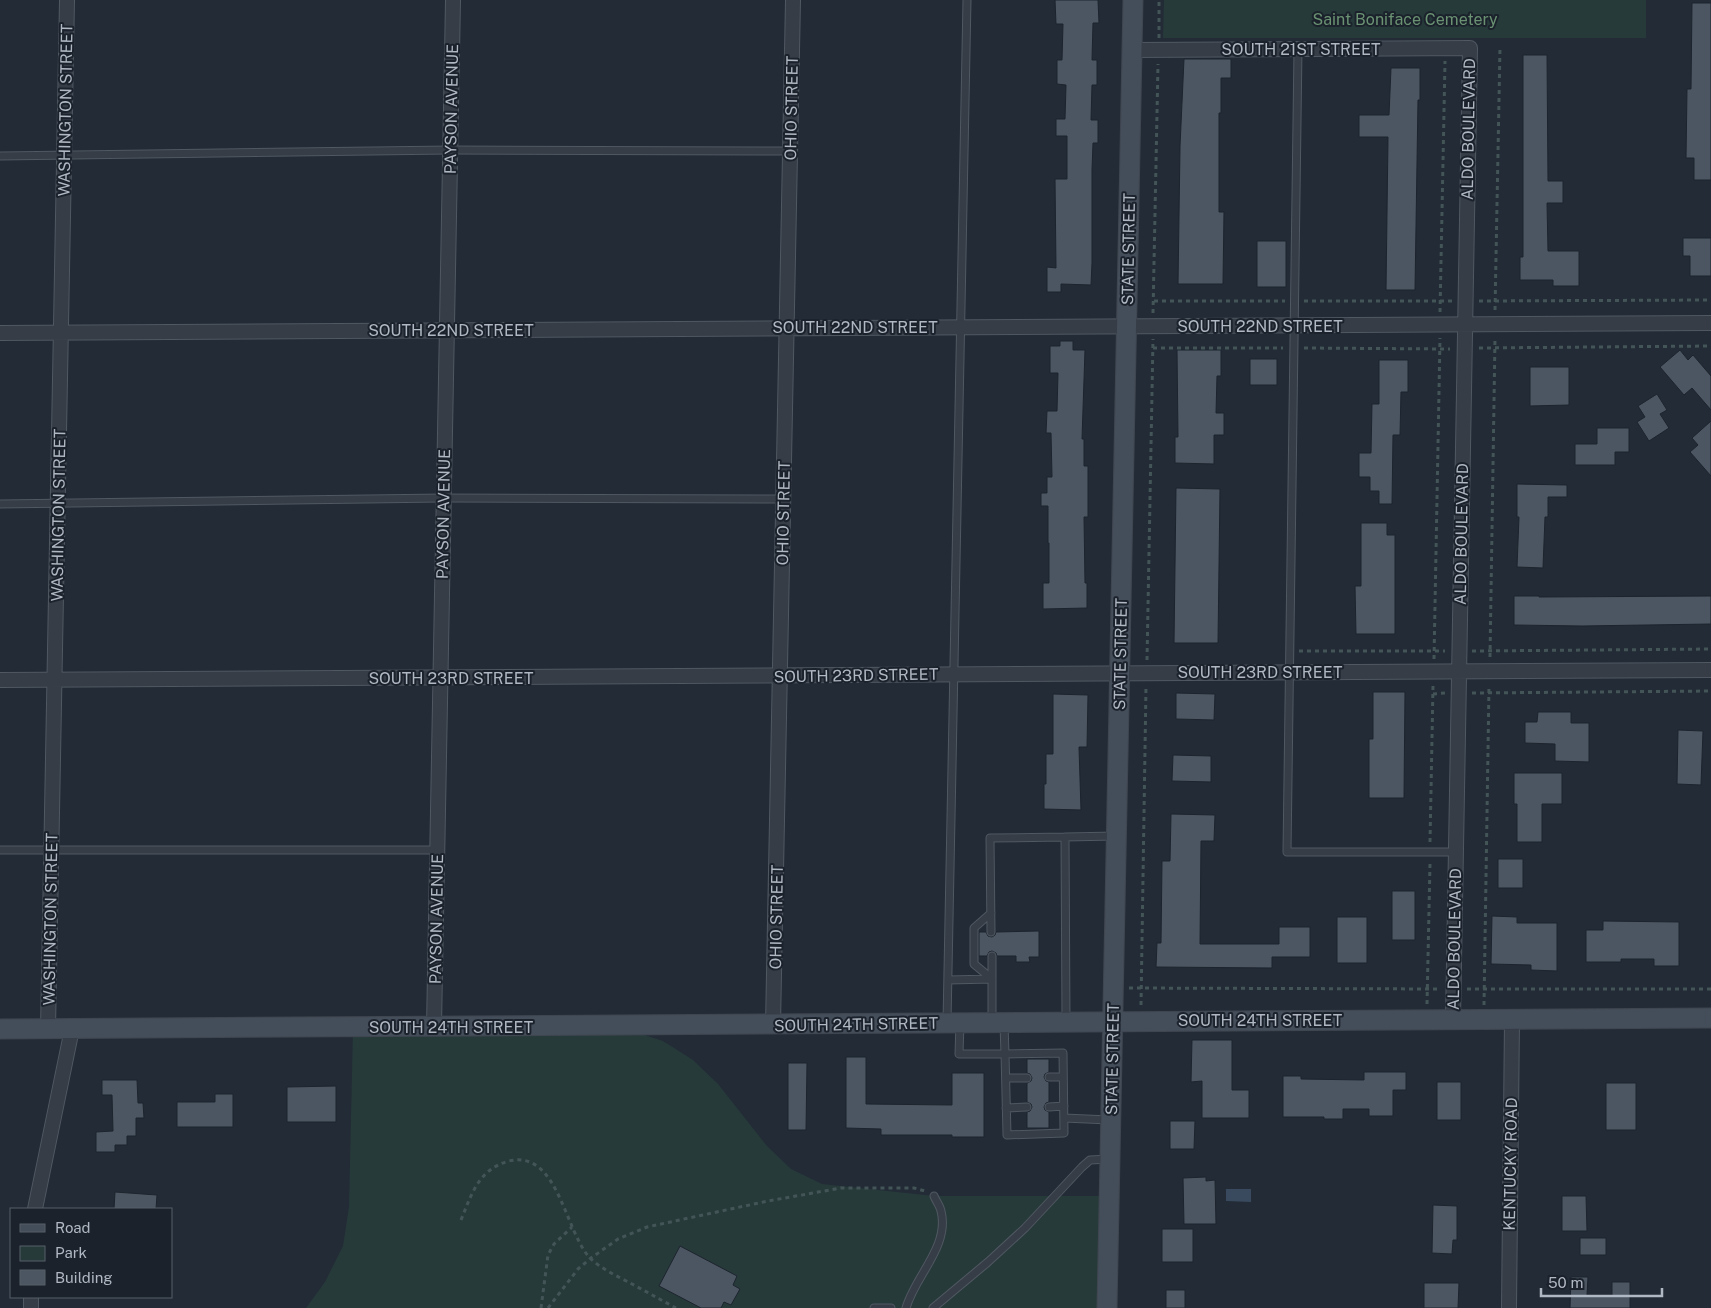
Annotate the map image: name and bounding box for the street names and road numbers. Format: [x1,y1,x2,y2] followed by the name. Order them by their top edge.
[54,23,77,197] street label: WASHINGTON STREET
[1221,40,1381,59] street label: SOUTH 21ST STREET
[441,44,462,174] street label: PAYSON AVENUE
[781,55,802,161] street label: OHIO STREET
[1458,58,1479,200] street label: ALDO BOULEVARD
[1118,192,1139,305] street label: STATE STREET
[1177,317,1343,336] street label: SOUTH 22ND STREET
[772,318,938,337] street label: SOUTH 22ND STREET
[368,321,534,340] street label: SOUTH 22ND STREET
[47,428,70,602] street label: WASHINGTON STREET
[433,449,454,579] street label: PAYSON AVENUE
[773,460,794,566] street label: OHIO STREET
[1451,463,1472,605] street label: ALDO BOULEVARD
[1110,597,1131,710] street label: STATE STREET
[1178,663,1343,682] street label: SOUTH 23RD STREET
[773,665,939,686] street label: SOUTH 23RD STREET
[369,669,534,688] street label: SOUTH 23RD STREET
[39,832,62,1006] street label: WASHINGTON STREET
[426,854,447,984] street label: PAYSON AVENUE
[766,864,787,970] street label: OHIO STREET
[1444,868,1465,1010] street label: ALDO BOULEVARD
[1102,1002,1123,1115] street label: STATE STREET
[1178,1011,1343,1030] street label: SOUTH 24TH STREET
[774,1014,939,1035] street label: SOUTH 24TH STREET
[369,1018,534,1037] street label: SOUTH 24TH STREET
[1500,1097,1521,1231] street label: KENTUCKY ROAD

